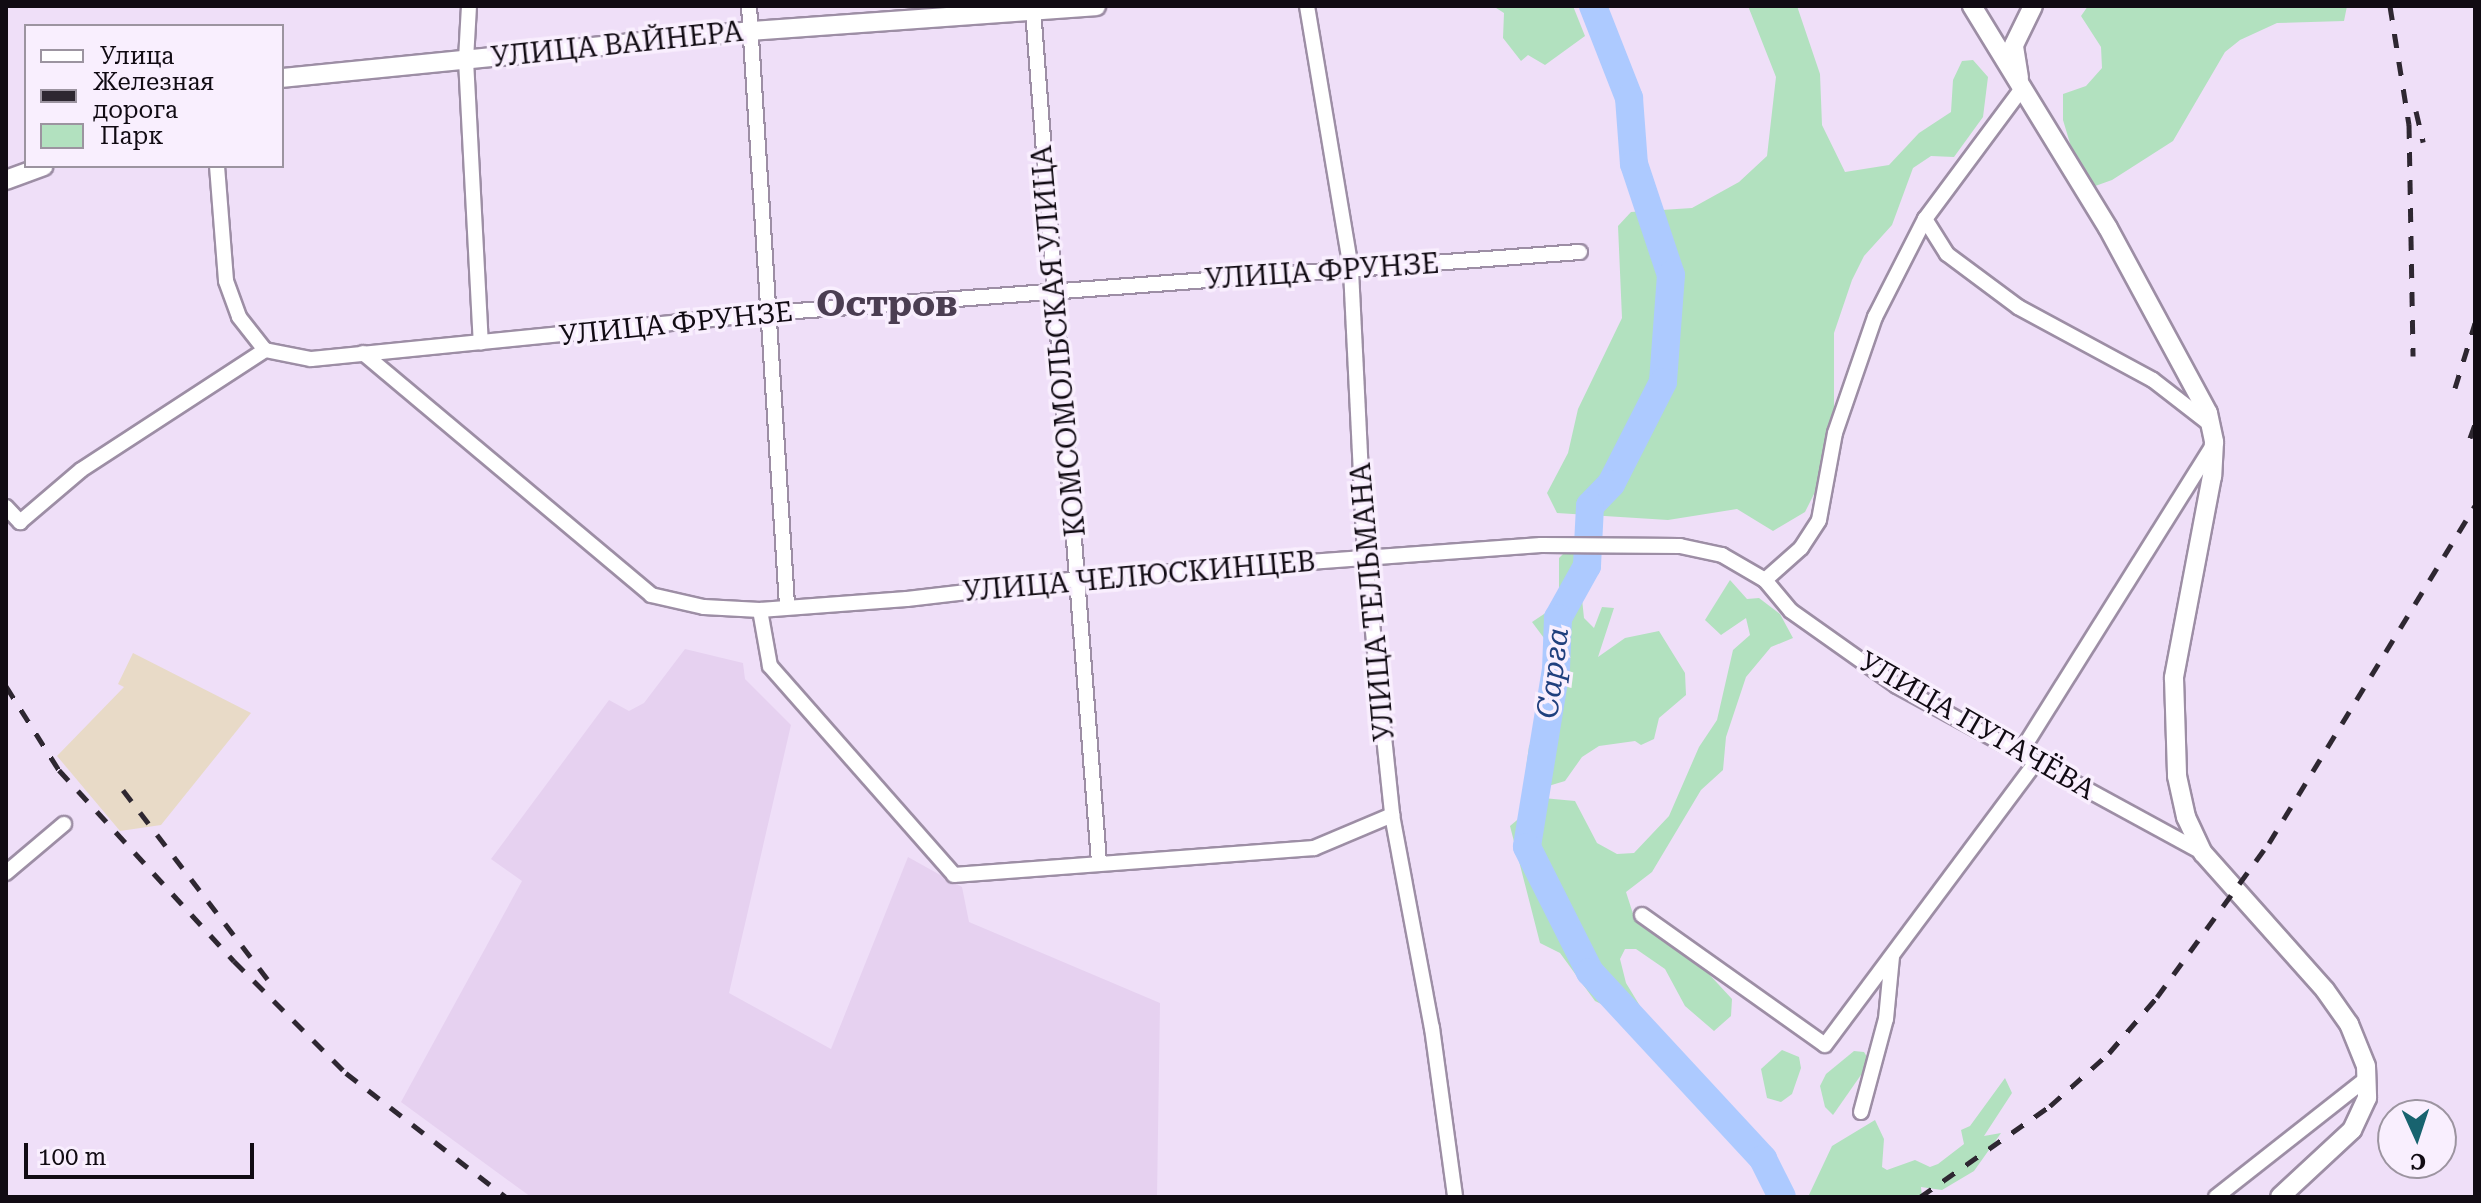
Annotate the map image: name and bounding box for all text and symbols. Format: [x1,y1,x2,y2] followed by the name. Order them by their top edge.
[489,15,745,75] street label: УЛИЦА ВАЙНЕРА
[24,24,284,168] legend
[100,42,174,70] text: Улица
[93,68,214,124] text: Железная дорога
[100,122,163,150] text: Парк
[1025,144,1093,538] street label: КОМСОМОЛЬСКАЯ УЛИЦА
[1204,247,1440,297] street label: УЛИЦА ФРУНЗЕ
[816,283,958,327] district label: Остров
[558,295,794,353] street label: УЛИЦА ФРУНЗЕ
[1344,461,1402,743] street label: УЛИЦА ТЕЛЬМАНА
[961,545,1317,609] street label: УЛИЦА ЧЕЛЮСКИНЦЕВ
[1530,626,1576,720] water label: Сарга
[1853,645,2101,807] street label: УЛИЦА ПУГАЧЁВА
[2377,1099,2457,1179] north arrow
[28,1127,258,1177] scale bar
[38,1143,106,1171] text: 100 m
[2410,1149,2427,1174] text: С

